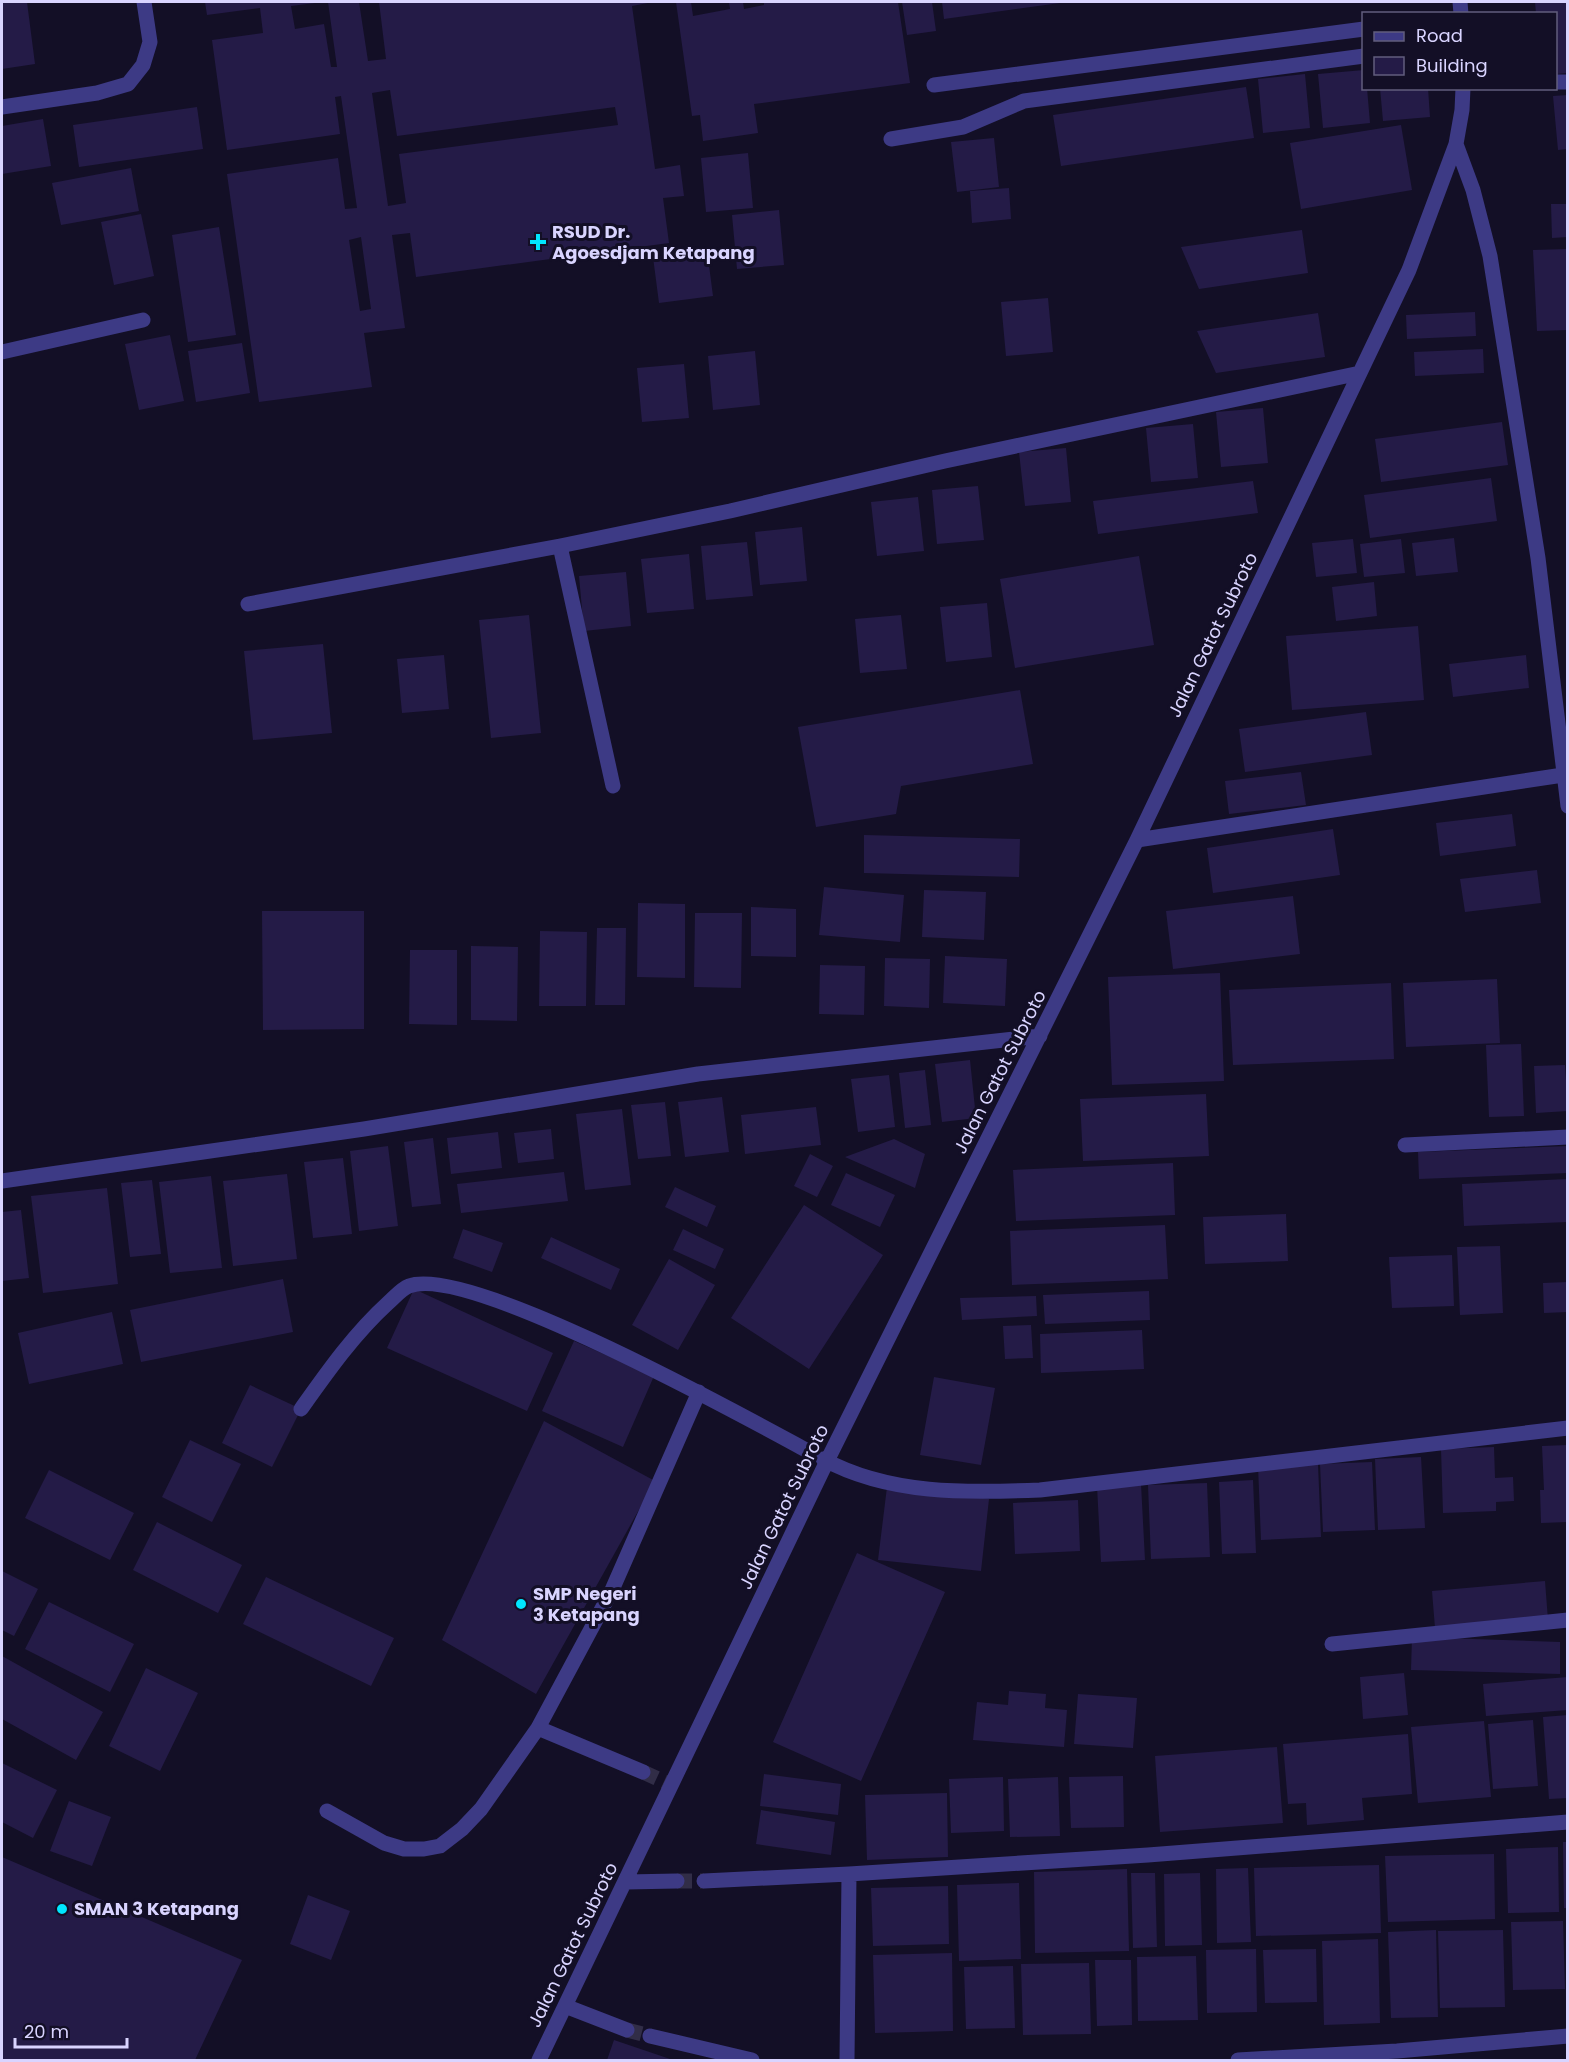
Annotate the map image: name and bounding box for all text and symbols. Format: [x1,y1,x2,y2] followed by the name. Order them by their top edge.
[1362,12,1557,90] legend
[1416,23,1463,48] text: Road
[1416,53,1488,78] text: Building
[552,219,755,265] place label: RSUD Dr. Agoesdjam Ketapang
[529,233,547,251] marker: RSUD Dr. Agoesdjam Ketapang
[1162,548,1263,722] street label: Jalan Gatot Subroto
[947,986,1052,1158] street label: Jalan Gatot Subroto
[733,1420,834,1594] street label: Jalan Gatot Subroto
[533,1581,640,1627] place label: SMP Negeri 3 Ketapang
[514,1597,528,1611] marker: SMP Negeri 3 Ketapang
[522,1858,623,2032] street label: Jalan Gatot Subroto
[74,1896,239,1921] place label: SMAN 3 Ketapang
[55,1902,69,1916] marker: SMAN 3 Ketapang
[15,2011,128,2049] scale bar
[24,2019,69,2044] text: 20 m

